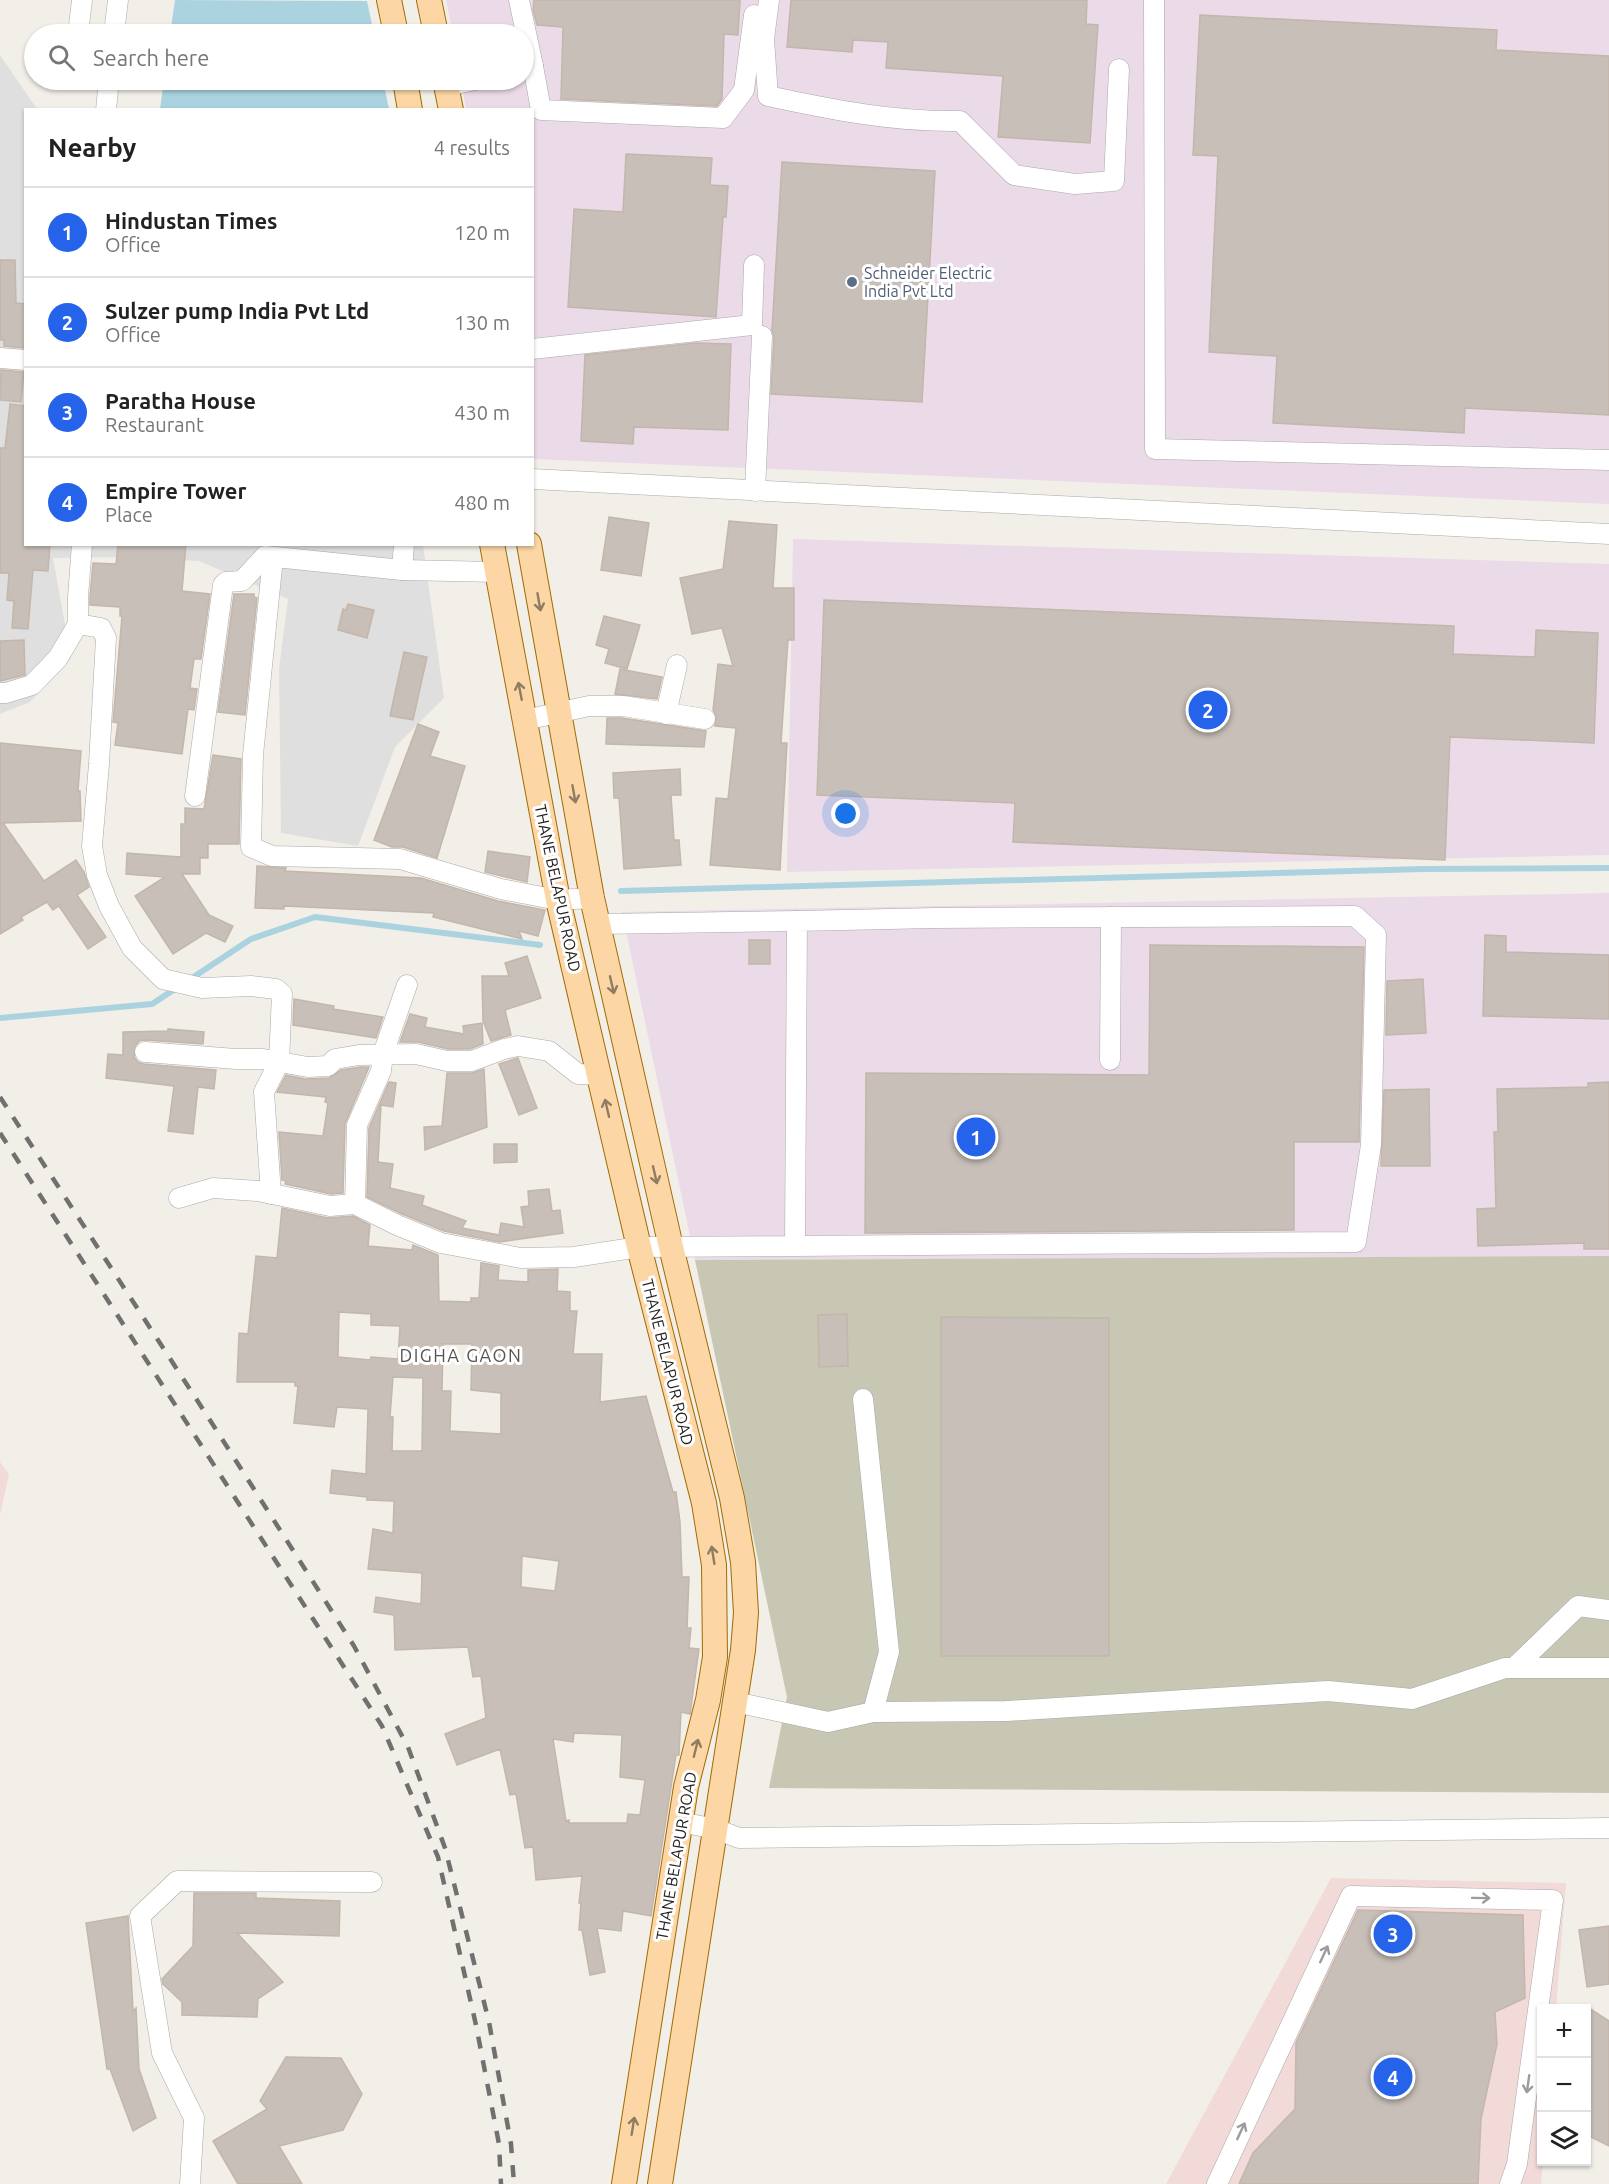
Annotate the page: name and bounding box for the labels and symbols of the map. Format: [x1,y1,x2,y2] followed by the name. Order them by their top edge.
[864,264,992,300] place label: Schneider Electric India Pvt Ltd
[845,275,859,289] marker: Schneider Electric India Pvt Ltd
[534,592,545,611] one-way arrow
[514,682,525,701] one-way arrow
[1188,688,1228,732] pin: 2
[568,784,579,803] one-way arrow
[831,799,860,828] your location
[531,803,585,973] street label: THANE BELAPUR ROAD
[607,975,618,994] one-way arrow
[600,1099,612,1118] one-way arrow
[956,1114,996,1160] pin: 1
[649,1166,661,1185] one-way arrow
[639,1277,697,1447] street label: THANE BELAPUR ROAD
[400,1345,522,1365] district label: DIGHA GAON
[707,1546,718,1565] one-way arrow
[691,1738,702,1757] one-way arrow
[652,1770,700,1942] street label: THANE BELAPUR ROAD
[1471,1892,1491,1904] one-way arrow
[1374,1912,1412,1956] pin: 3
[1318,1946,1330,1964] one-way arrow
[1374,2054,1412,2100] pin: 4
[1522,2073,1533,2093] one-way arrow
[627,2117,638,2137] one-way arrow
[1236,2122,1248,2140] one-way arrow

